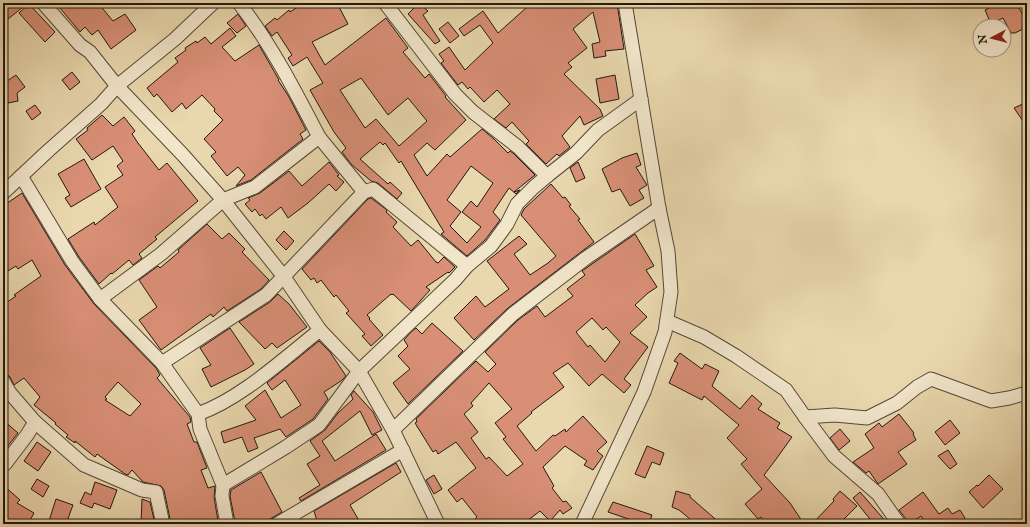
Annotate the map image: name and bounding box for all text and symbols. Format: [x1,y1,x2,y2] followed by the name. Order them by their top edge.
[972,18,1012,58] north arrow
[975,33,991,46] text: N

